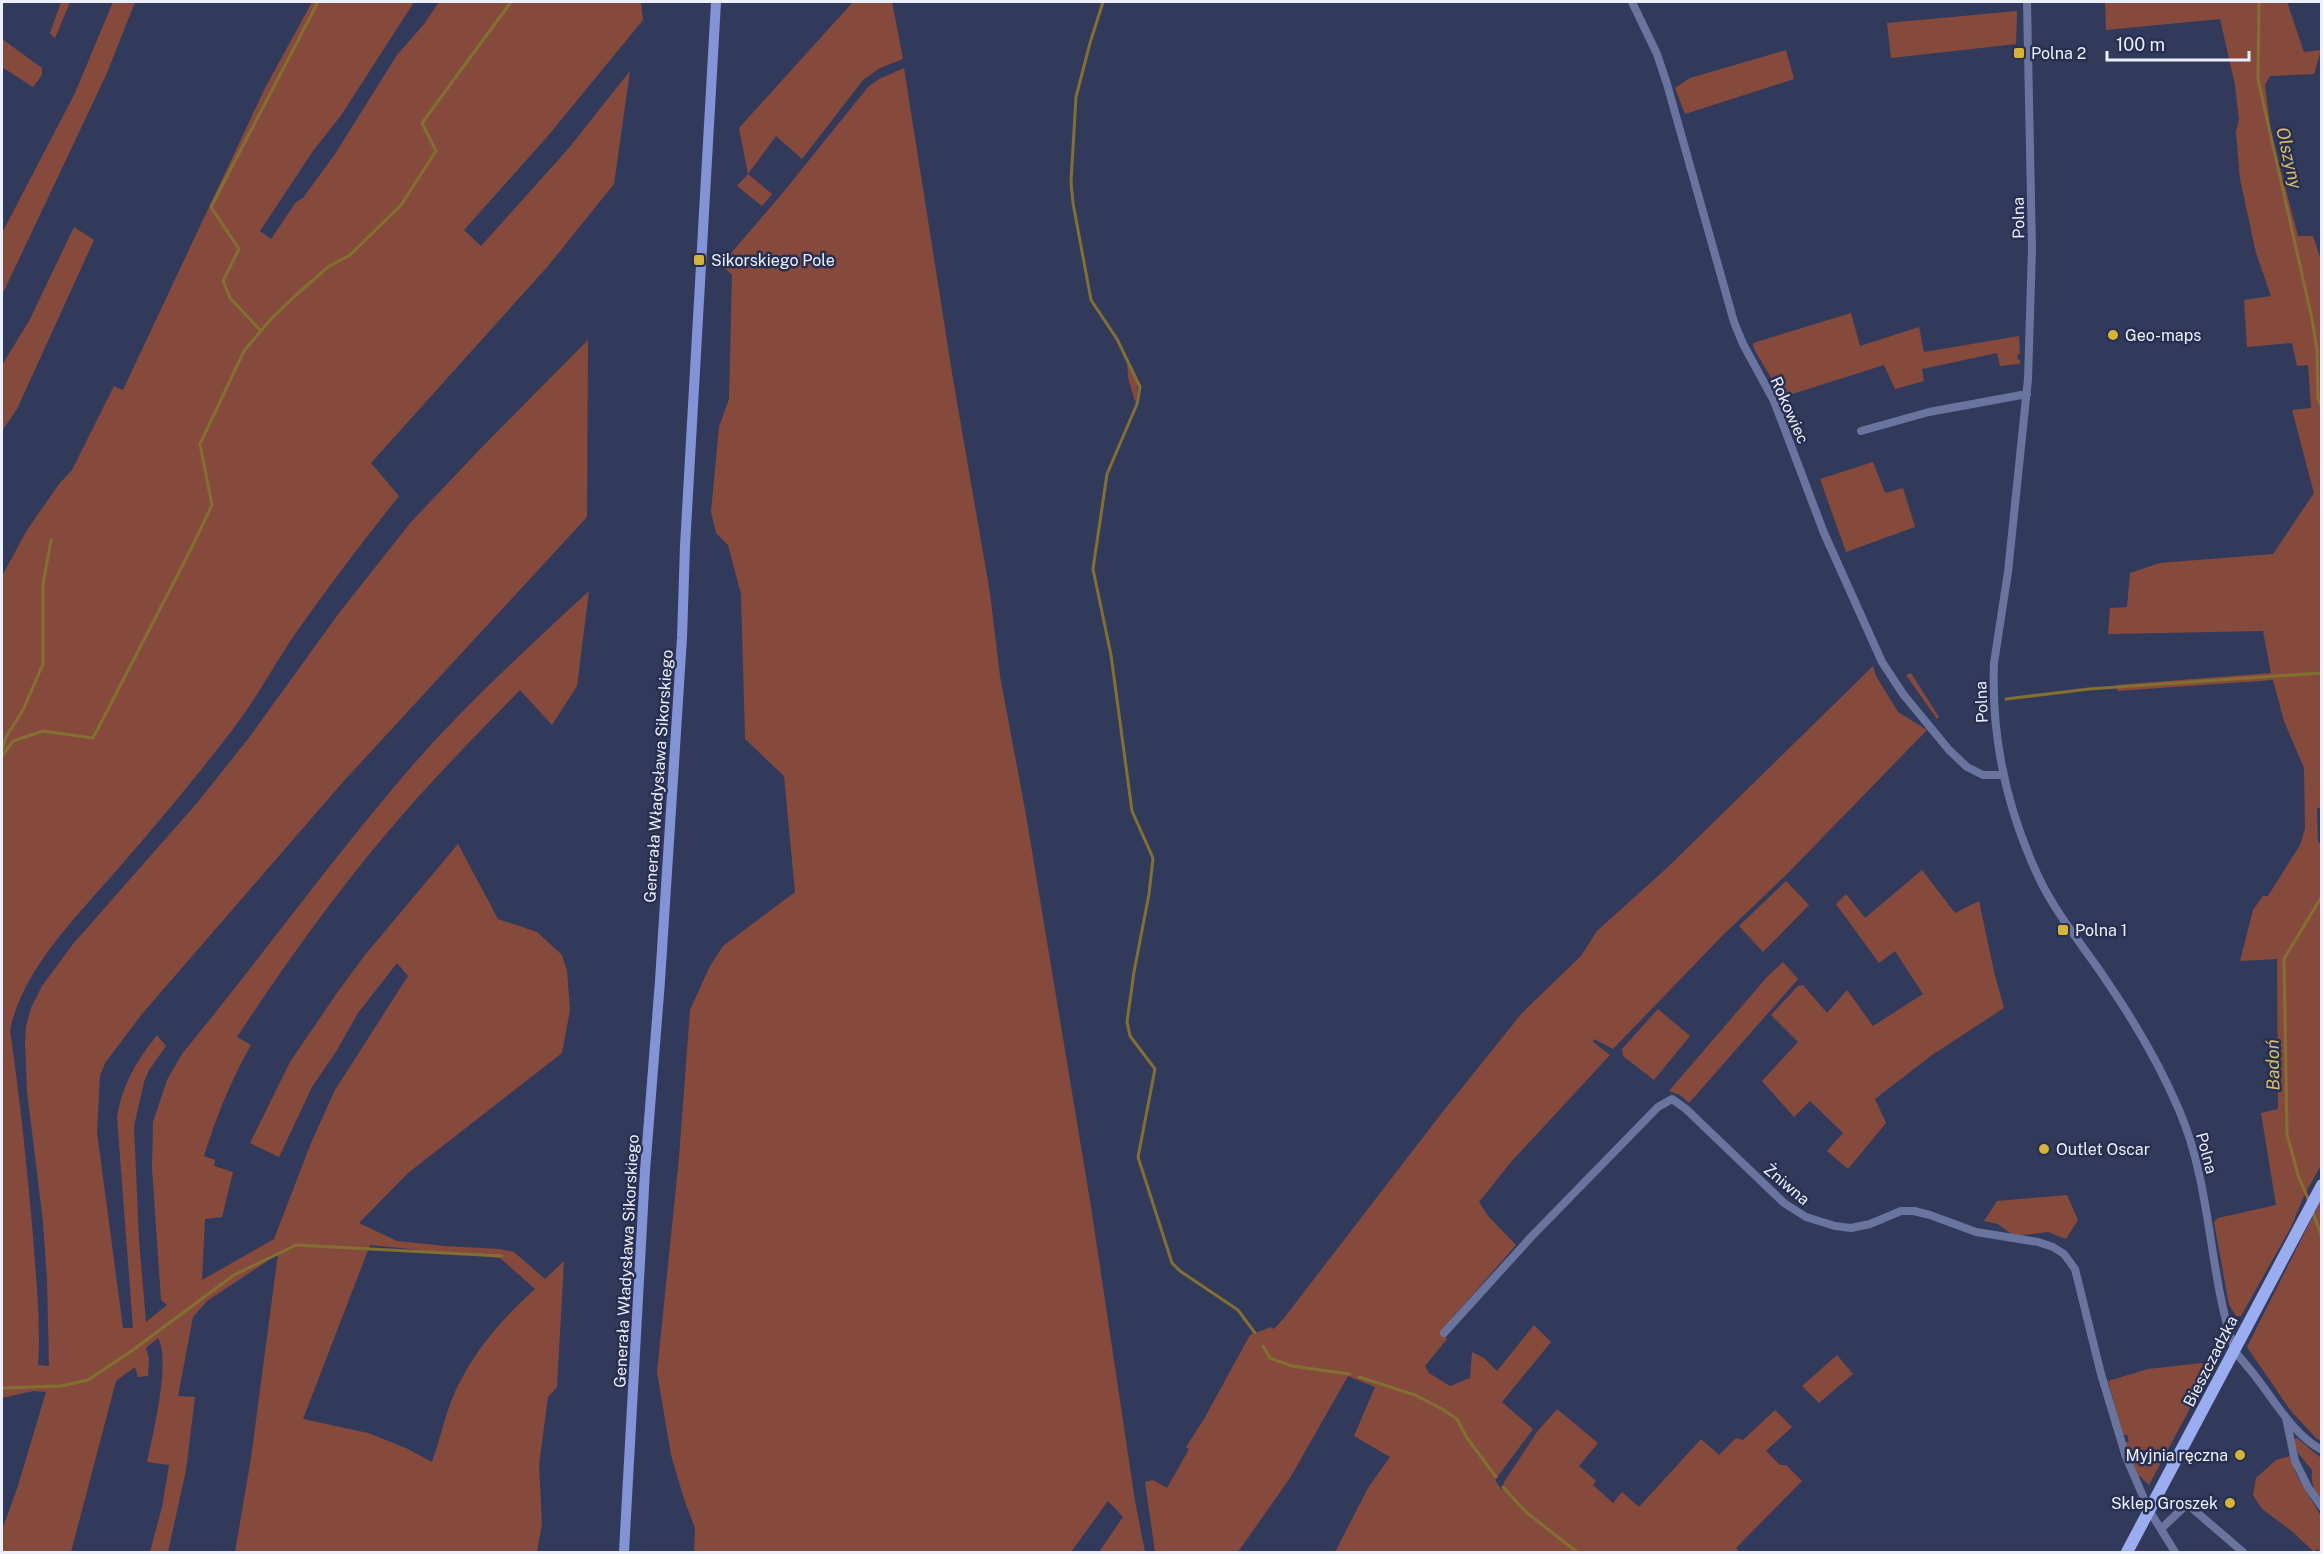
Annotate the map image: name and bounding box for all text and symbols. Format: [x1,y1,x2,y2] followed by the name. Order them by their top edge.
[2107,24,2250,62] scale bar
[2116,34,2165,55] text: 100 m
[2031,44,2086,63] place label: Polna 2
[2012,46,2026,60] marker: Polna 2
[2272,125,2307,192] water label: Olszyny
[2009,197,2028,239] street label: Polna
[711,251,835,270] place label: Sikorskiego Pole
[692,253,706,267] marker: Sikorskiego Pole
[2125,326,2201,345] place label: Geo-maps
[2106,328,2120,342] marker: Geo-maps
[1766,374,1813,447] street label: Rokowiec
[640,649,677,903] street label: Generała Władysława Sikorskiego
[1971,681,1992,723] street label: Polna
[2075,921,2127,940] place label: Polna 1
[2056,923,2070,937] marker: Polna 1
[2262,1039,2283,1091] water label: Badoń
[2192,1130,2221,1176] street label: Polna
[610,1134,643,1388] street label: Generała Władysława Sikorskiego
[2056,1140,2150,1159] place label: Outlet Oscar
[2037,1142,2051,1156] marker: Outlet Oscar
[1760,1159,1814,1209] street label: Żniwna
[2179,1313,2241,1410] street label: Bieszczadzka
[2126,1446,2228,1465] place label: Myjnia ręczna
[2233,1448,2247,1462] marker: Myjnia ręczna
[2111,1494,2218,1513] place label: Sklep Groszek
[2223,1496,2237,1510] marker: Sklep Groszek

